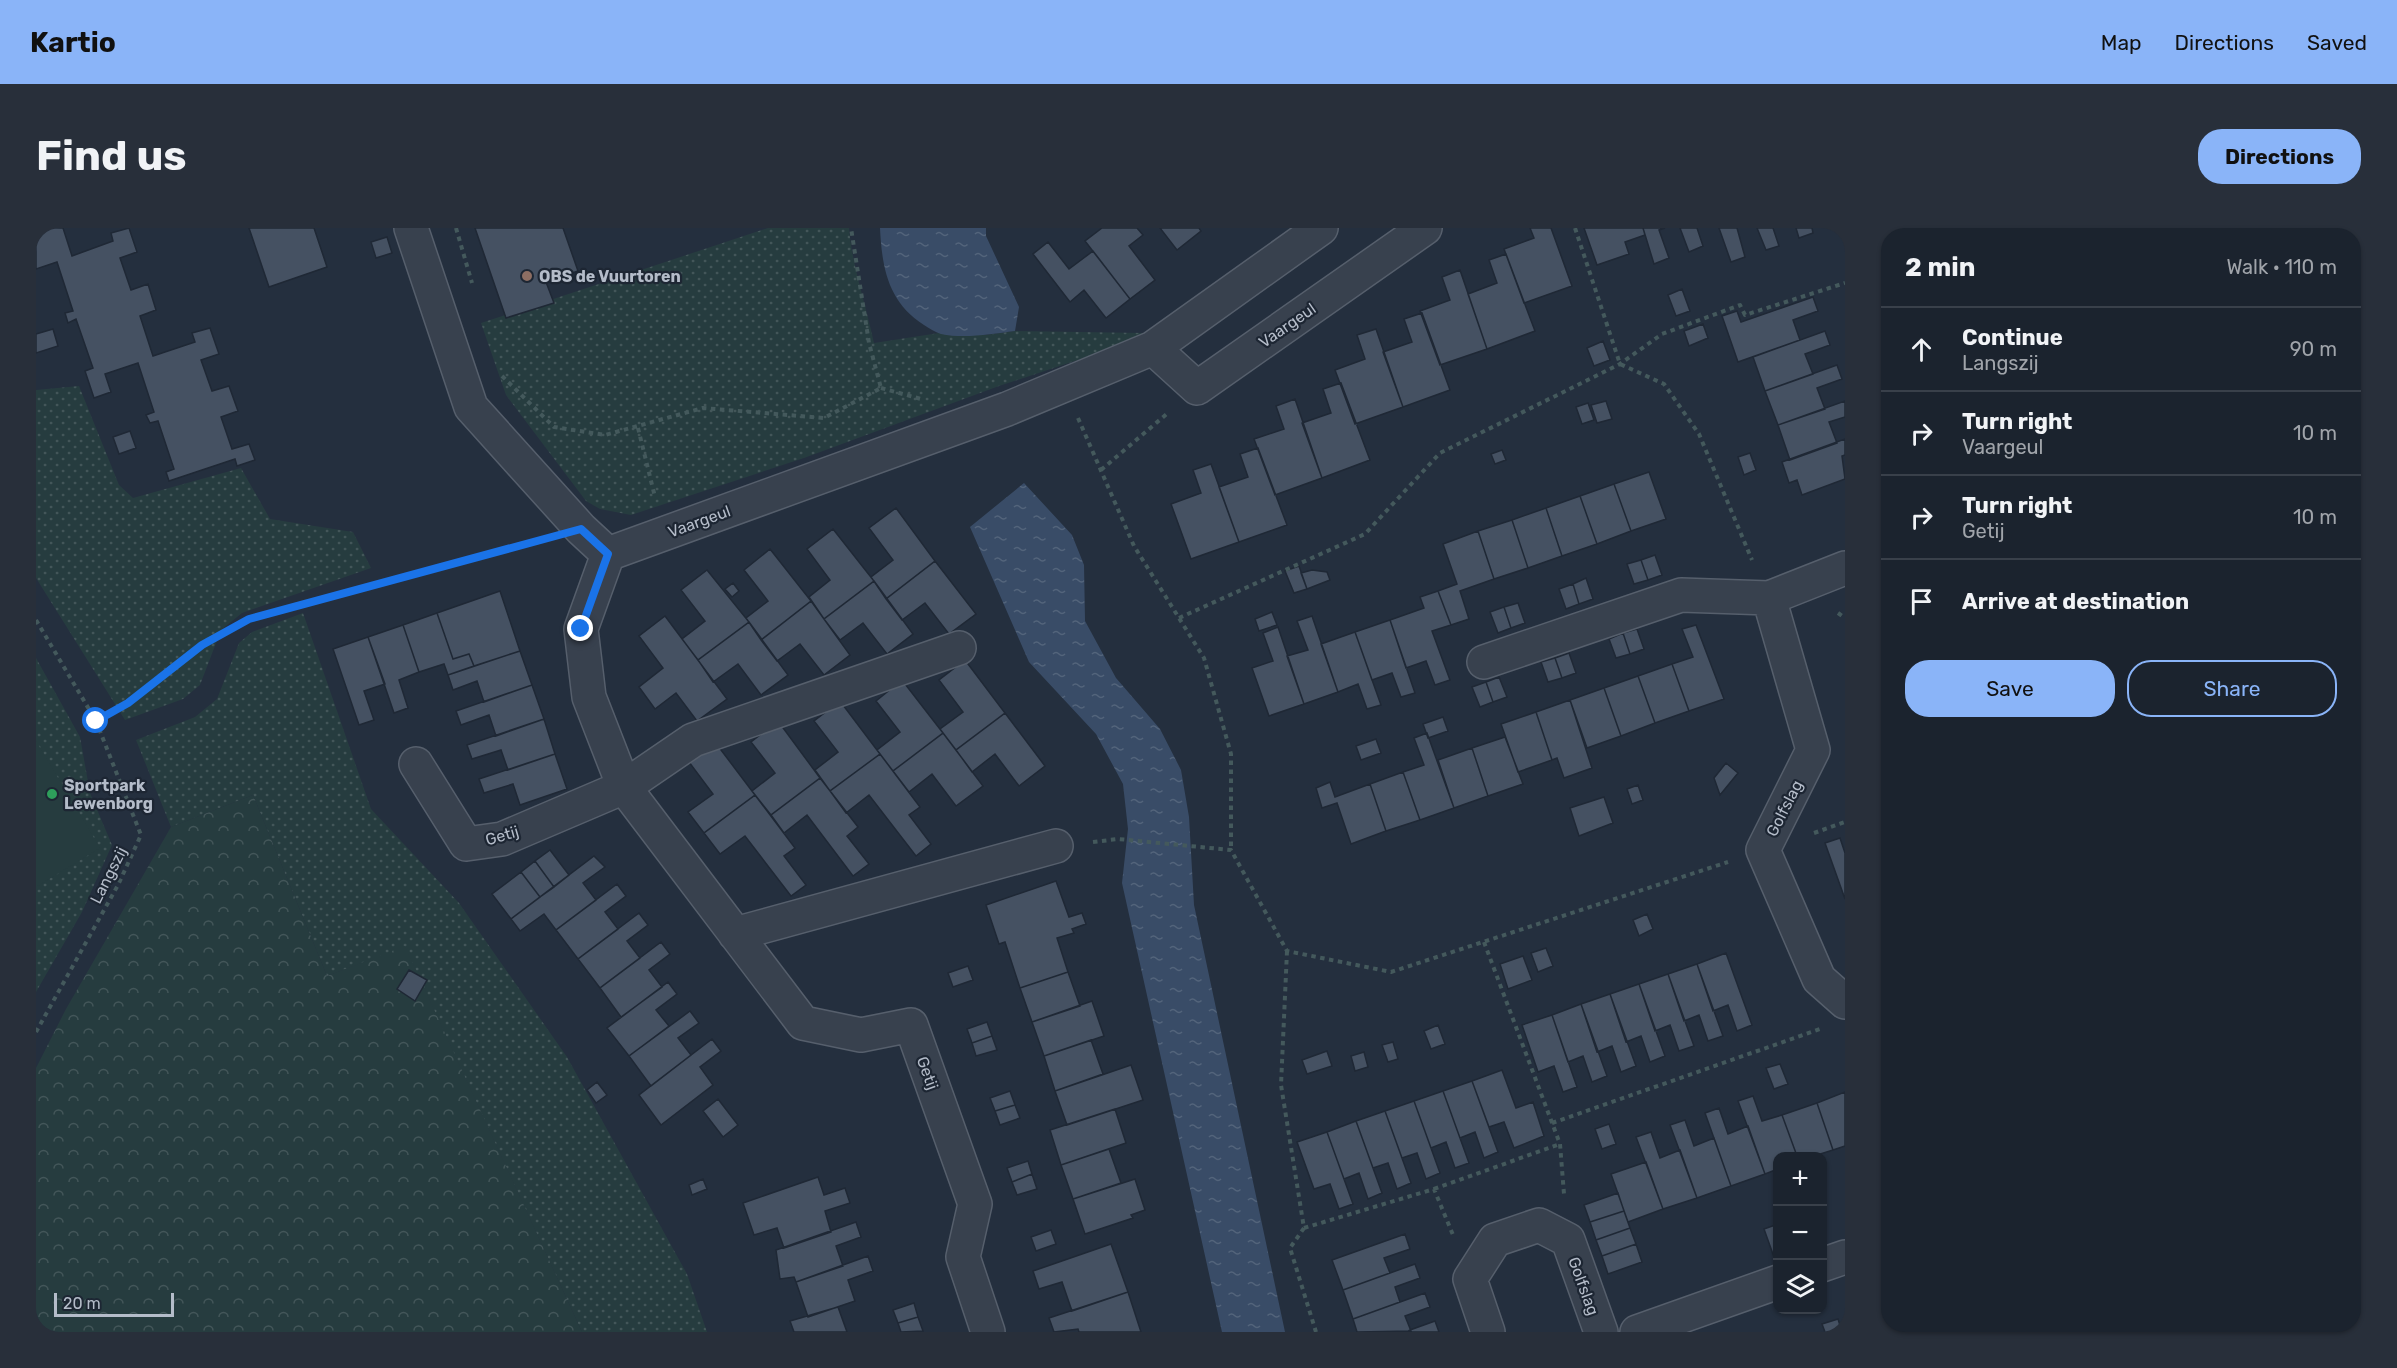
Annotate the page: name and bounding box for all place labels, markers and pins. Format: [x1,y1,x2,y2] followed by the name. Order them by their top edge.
[539,267,681,286] place label: OBS de Vuurtoren
[520,269,534,283] marker: OBS de Vuurtoren
[64,776,153,813] place label: Sportpark Lewenborg
[45,787,59,801] marker: Sportpark Lewenborg

